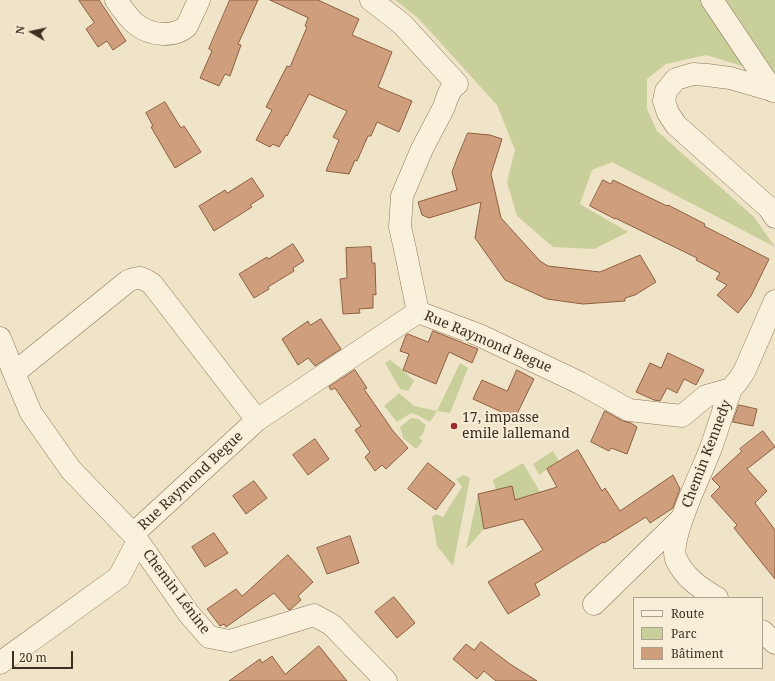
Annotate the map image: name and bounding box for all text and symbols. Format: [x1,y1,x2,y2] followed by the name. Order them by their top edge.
[12,12,52,52] north arrow
[12,25,28,36] text: N
[422,307,554,377] street label: Rue Raymond Begue
[679,398,735,510] street label: Chemin Kennedy
[462,410,570,442] place label: 17, impasse emile lallemand
[449,421,459,431] marker: 17, impasse emile lallemand
[135,428,247,534] street label: Rue Raymond Begue
[139,546,213,638] street label: Chemin Lénine
[633,597,763,669] legend
[671,605,704,622] text: Route
[671,625,697,642] text: Parc
[14,643,75,669] scale bar
[671,645,723,662] text: Bâtiment
[19,649,47,666] text: 20 m

